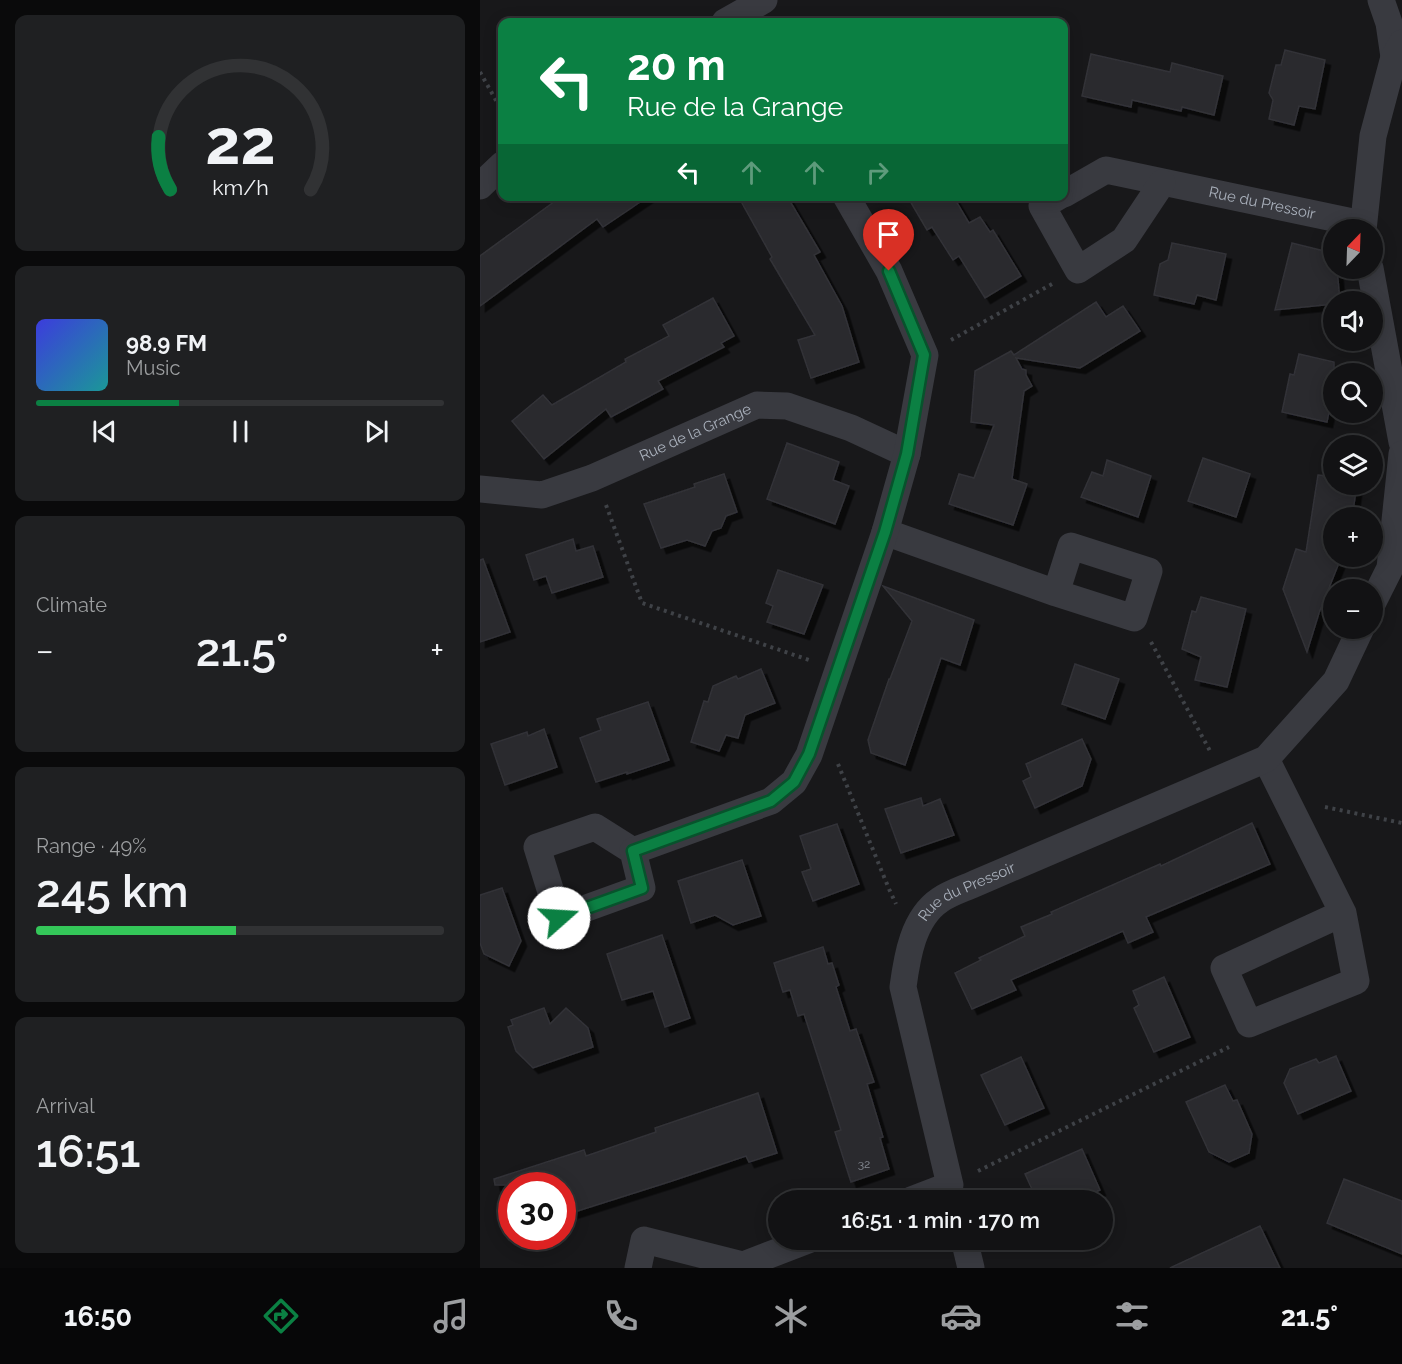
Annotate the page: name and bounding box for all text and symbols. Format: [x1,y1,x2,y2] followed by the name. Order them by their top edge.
[627,41,726,90] text: 20 m
[528,42,606,120] icon: left
[627,91,843,122] text: Rue de la Grange
[205,105,275,179] text: 22
[672,156,705,189] icon: left
[735,156,768,189] icon: ahead
[798,156,831,189] icon: ahead
[861,156,894,189] icon: right
[212,175,268,200] text: km/h
[1207,183,1318,223] street label: Rue du Pressoir
[863,209,914,271] pin
[872,218,905,251] icon: arrive
[1323,219,1383,279] north arrow
[1323,219,1383,639] map controls
[1323,291,1383,351] button: sound
[126,330,207,356] text: 98.9 FM
[126,356,180,380] text: Music
[1323,363,1383,423] button: search
[637,400,754,465] street label: Rue de la Grange
[88,415,121,448] icon: previous
[224,415,257,448] icon: pause
[360,415,393,448] icon: next
[1323,435,1383,495] button: layers
[1323,507,1383,567] button: +
[1323,579,1383,639] button: −
[36,593,107,617] text: Climate
[196,624,288,677] text: 21.5°
[36,631,54,670] text: −
[430,631,444,670] text: +
[36,834,146,858] text: Range · 49%
[914,858,1019,925] street label: Rue du Pressoir
[36,865,188,918] text: 245 km
[527,886,591,950] position arrow
[36,1094,95,1118] text: Arrival
[36,1125,141,1178] text: 16:51
[858,1157,870,1171] house number: 32
[498,1172,576,1250] speed limit sign: 30
[841,1207,1040,1233] text: 16:51 · 1 min · 170 m
[260,1295,302,1337] icon: directions
[430,1295,472,1337] icon: music
[600,1295,642,1337] icon: phone
[770,1295,812,1337] icon: climate
[940,1295,982,1337] icon: car
[1111,1295,1153,1337] icon: filters
[64,1301,132,1332] text: 16:50
[1281,1301,1338,1332] text: 21.5°

